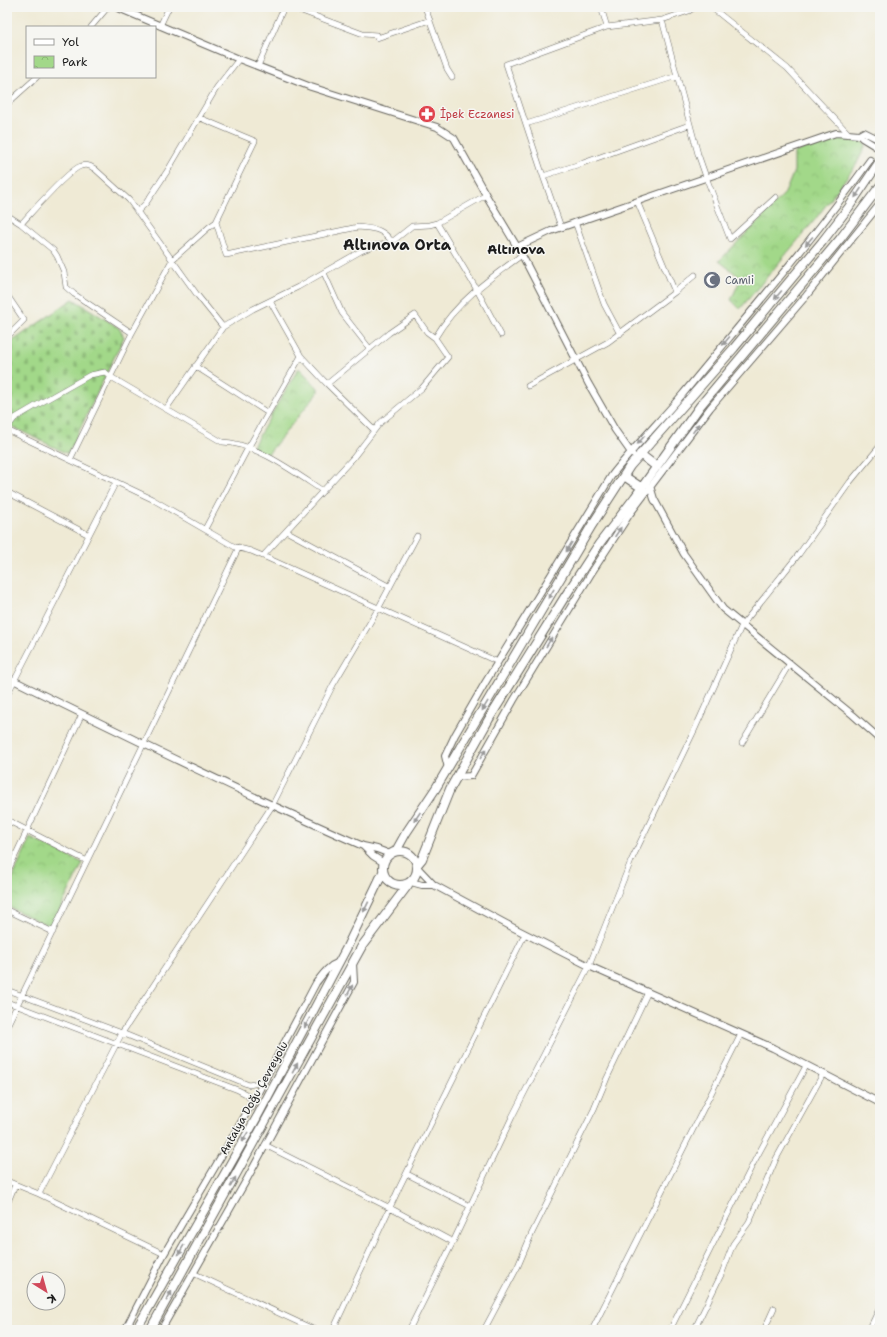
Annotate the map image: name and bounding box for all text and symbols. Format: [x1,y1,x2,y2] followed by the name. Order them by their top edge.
[26,26,156,78] legend
[62,34,79,50] text: Yol
[62,54,88,70] text: Park
[417,104,437,124] pharmacy icon: İpek Eczanesi
[440,107,514,122] place label: İpek Eczanesi
[854,188,862,199] one-way arrow
[343,235,452,255] district label: Altınova Orta
[804,235,813,246] one-way arrow
[487,241,545,258] district label: Altınova
[702,270,722,290] mosque icon: Camii
[725,273,754,288] place label: Camii
[773,290,782,301] one-way arrow
[721,336,730,346] one-way arrow
[691,422,700,433] one-way arrow
[637,434,646,445] one-way arrow
[614,527,622,537] one-way arrow
[565,541,572,553] one-way arrow
[548,588,555,600] one-way arrow
[546,636,553,648] one-way arrow
[481,701,489,711] one-way arrow
[480,748,487,760] one-way arrow
[413,812,421,822] one-way arrow
[363,902,369,913] one-way arrow
[346,984,353,996] one-way arrow
[304,1017,310,1029] one-way arrow
[216,1038,292,1158] street label: Antalya Doğu Çevreyolu
[292,1063,299,1074] one-way arrow
[242,1131,249,1143] one-way arrow
[229,1176,236,1188] one-way arrow
[177,1244,184,1256] one-way arrow
[26,1271,66,1311] north arrow
[44,1290,59,1307] text: K
[166,1290,173,1302] one-way arrow

